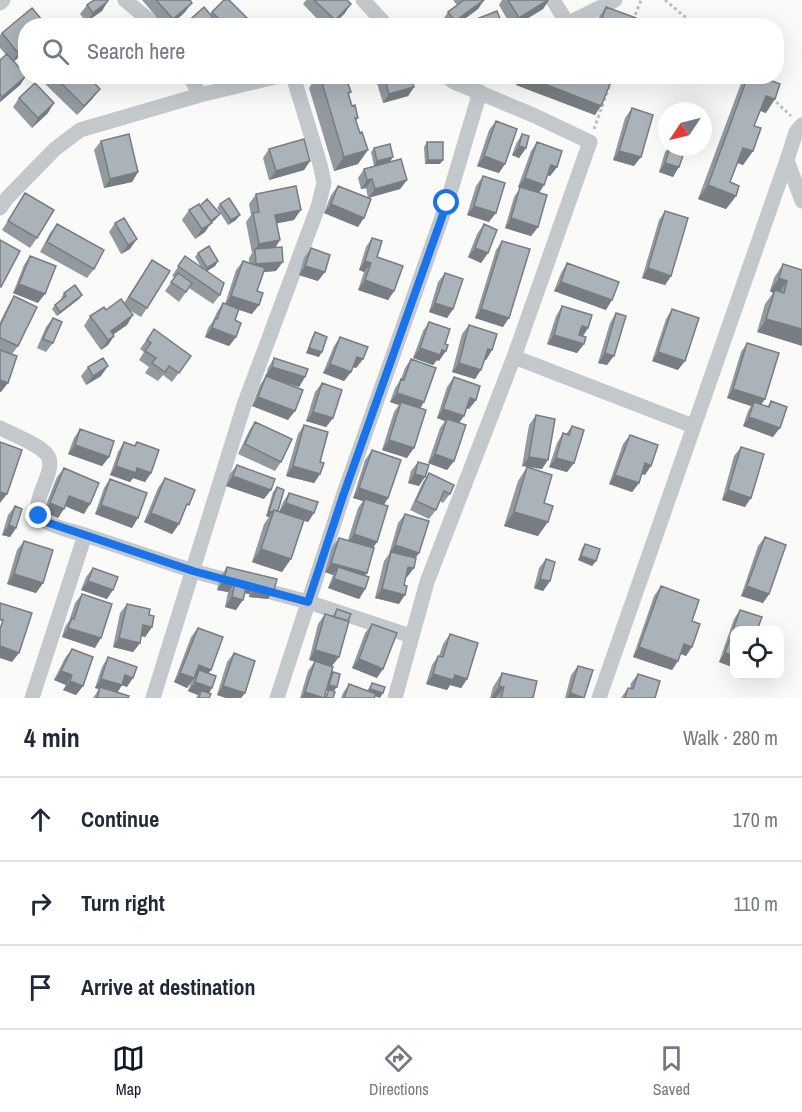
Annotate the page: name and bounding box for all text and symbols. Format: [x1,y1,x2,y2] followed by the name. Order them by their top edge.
[18,18,784,84] search box
[39,35,72,68] icon: search
[87,36,185,66] text: Search here
[658,102,712,156] north arrow
[433,189,459,215] route start
[25,502,51,528] route end
[730,626,784,680] map controls
[730,626,784,680] button: locate
[24,720,80,755] text: 4 min
[683,724,778,751] text: Walk · 280 m
[24,803,57,836] icon: ahead
[81,804,159,834] text: Continue
[732,806,778,833] text: 170 m
[24,887,57,920] icon: right
[81,888,165,918] text: Turn right
[734,890,778,917] text: 110 m
[24,971,57,1004] icon: arrive
[81,972,255,1002] text: Arrive at destination
[112,1042,145,1100] tab: Map
[369,1042,429,1100] tab: Directions
[653,1042,690,1100] tab: Saved

